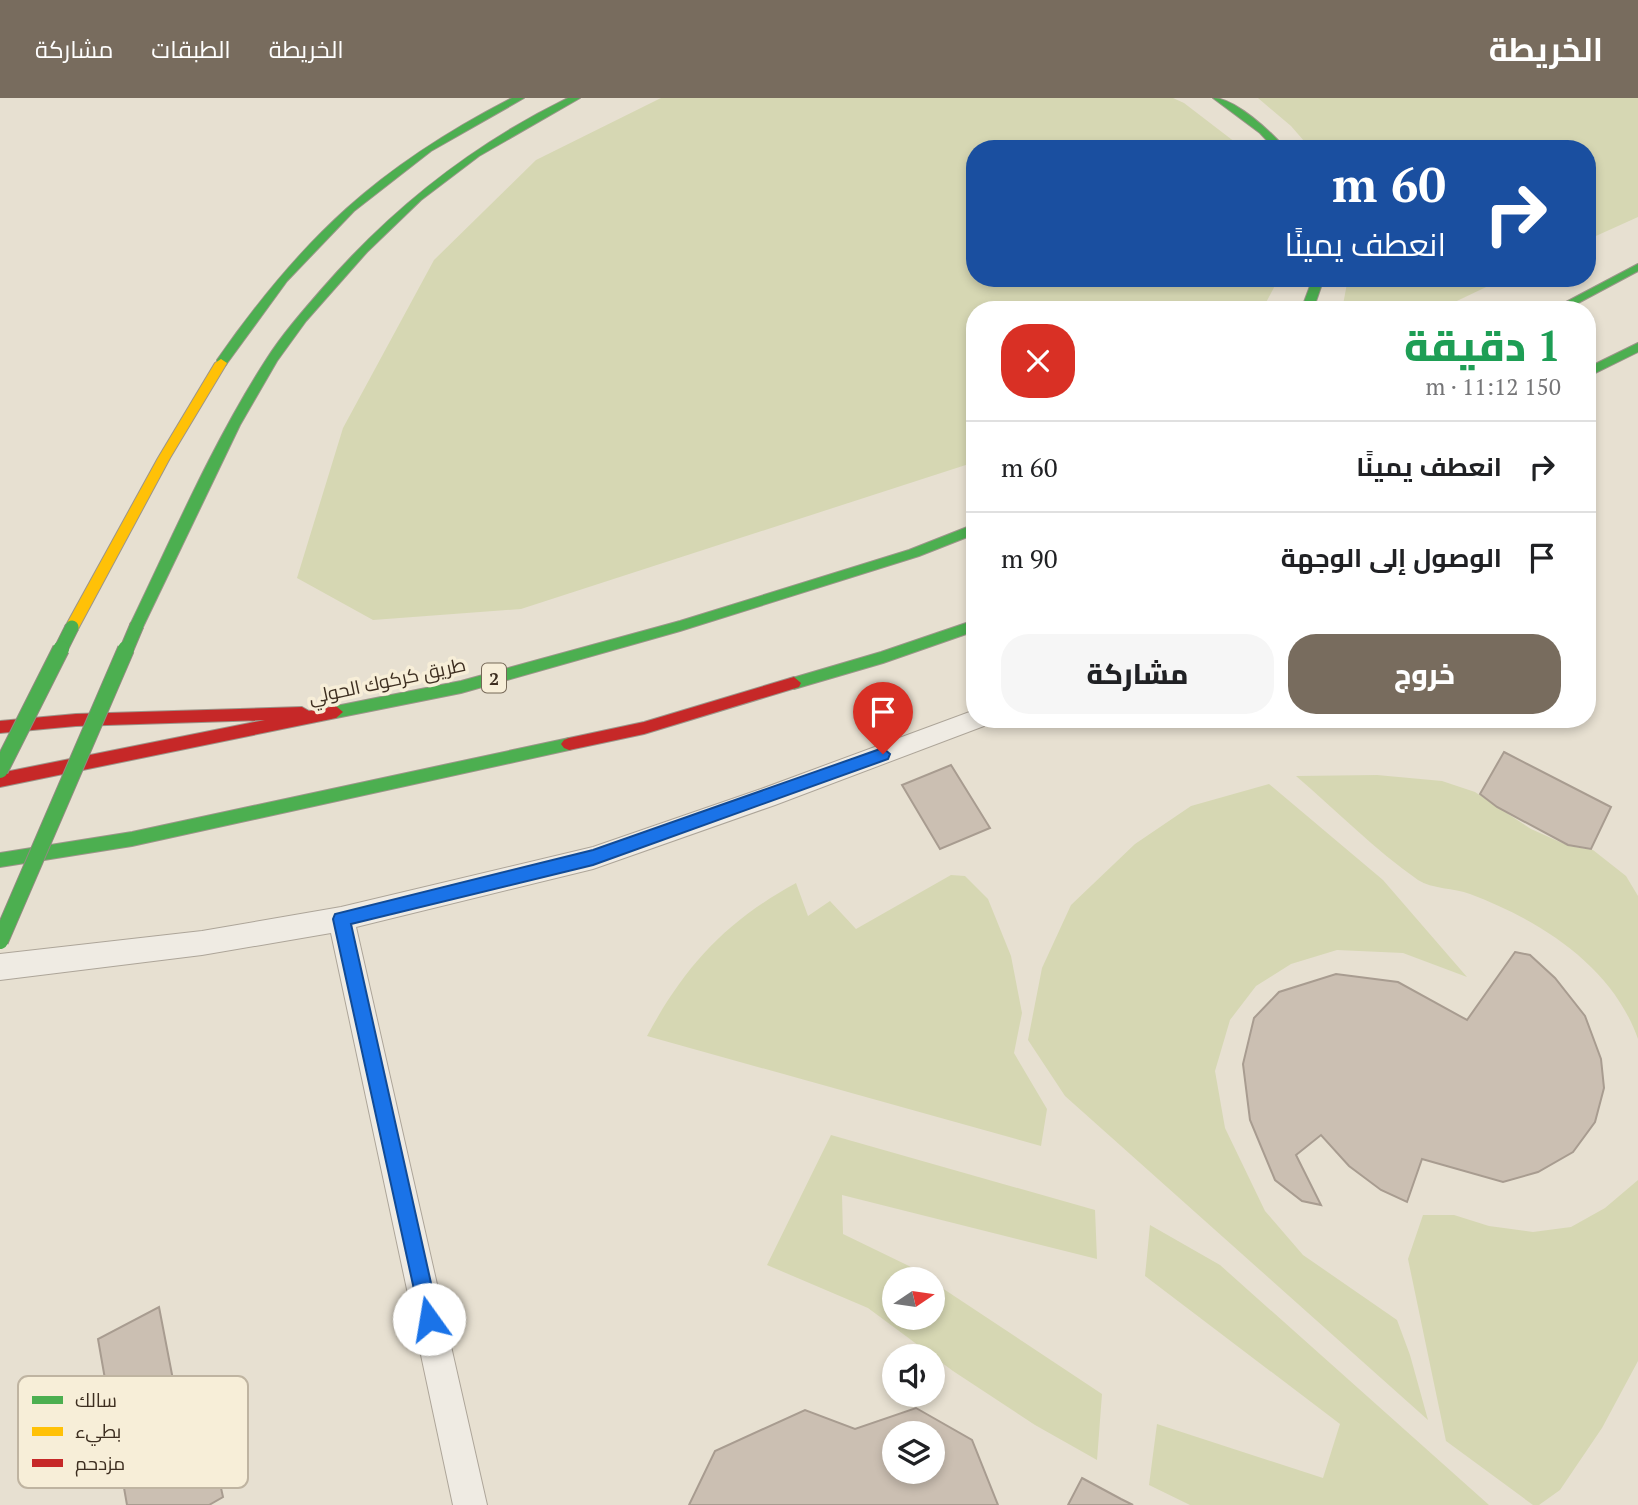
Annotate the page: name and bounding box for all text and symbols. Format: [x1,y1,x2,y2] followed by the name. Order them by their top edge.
[1489,27,1603,70] text: الخريطة
[35,33,113,65] text: مشاركة
[151,33,231,65] text: الطبقات
[269,33,344,65] text: الخريطة
[1332,151,1446,216] text: 60 m
[1470,168,1561,259] icon: right
[1285,223,1446,265] text: انعطف يمينًا
[1404,317,1561,373] text: 1 دقيقة
[1001,324,1075,398] button: close
[1426,371,1561,402] text: 150 m · 11:12
[1523,448,1561,486] icon: right
[1356,449,1502,483] text: انعطف يمينًا
[1001,450,1058,484] text: 60 m
[1523,539,1561,577] icon: arrive
[1281,540,1502,574] text: الوصول إلى الوجهة
[1001,541,1058,575] text: 90 m
[1001,634,1274,714] button: مشاركة
[1288,634,1561,714] button: خروج
[306,651,469,712] street label: طريق كركوك الحولي
[482,664,506,692] road number: 2
[853,682,913,754] pin
[864,693,902,731] icon: arrive
[882,1267,945,1330] north arrow
[882,1267,945,1484] map controls
[392,1282,466,1356] position arrow
[882,1344,945,1407] button: sound
[18,1376,248,1488] legend
[75,1387,117,1412] text: سالك
[75,1418,121,1446] text: بطيء
[882,1421,945,1484] button: layers
[75,1450,125,1477] text: مزدحم

